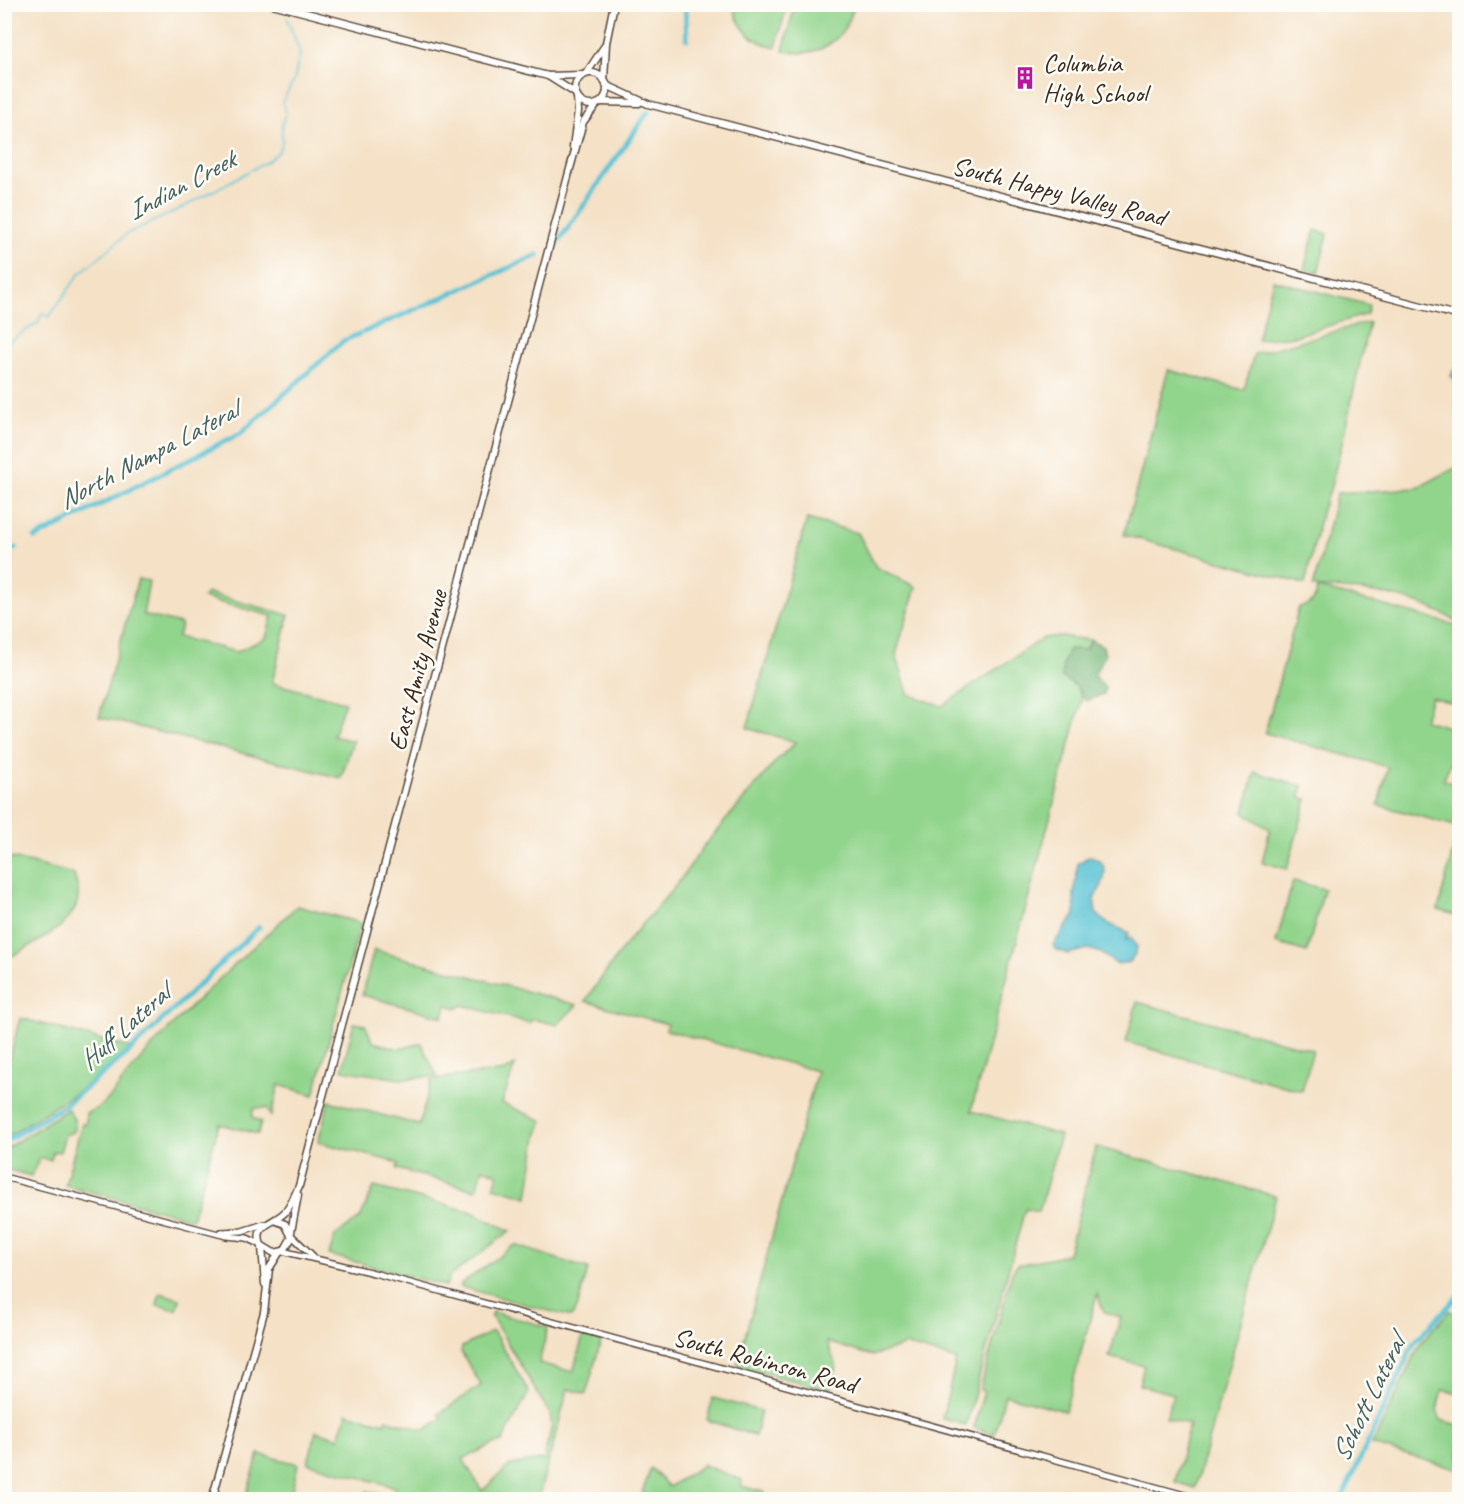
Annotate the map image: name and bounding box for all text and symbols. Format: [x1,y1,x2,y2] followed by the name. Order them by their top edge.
[1043,47,1152,110] place label: Columbia High School
[1012,65,1038,91] building icon: Columbia High School
[121,140,245,228] water label: Indian Creek
[949,149,1173,235] street label: South Happy Valley Road
[52,389,251,517] water label: North Nampa Lateral
[380,585,455,754] street label: East Amity Avenue
[71,971,183,1077] water label: Huff Lateral
[670,1320,864,1402] street label: South Robinson Road
[1323,1323,1417,1467] water label: Schott Lateral

